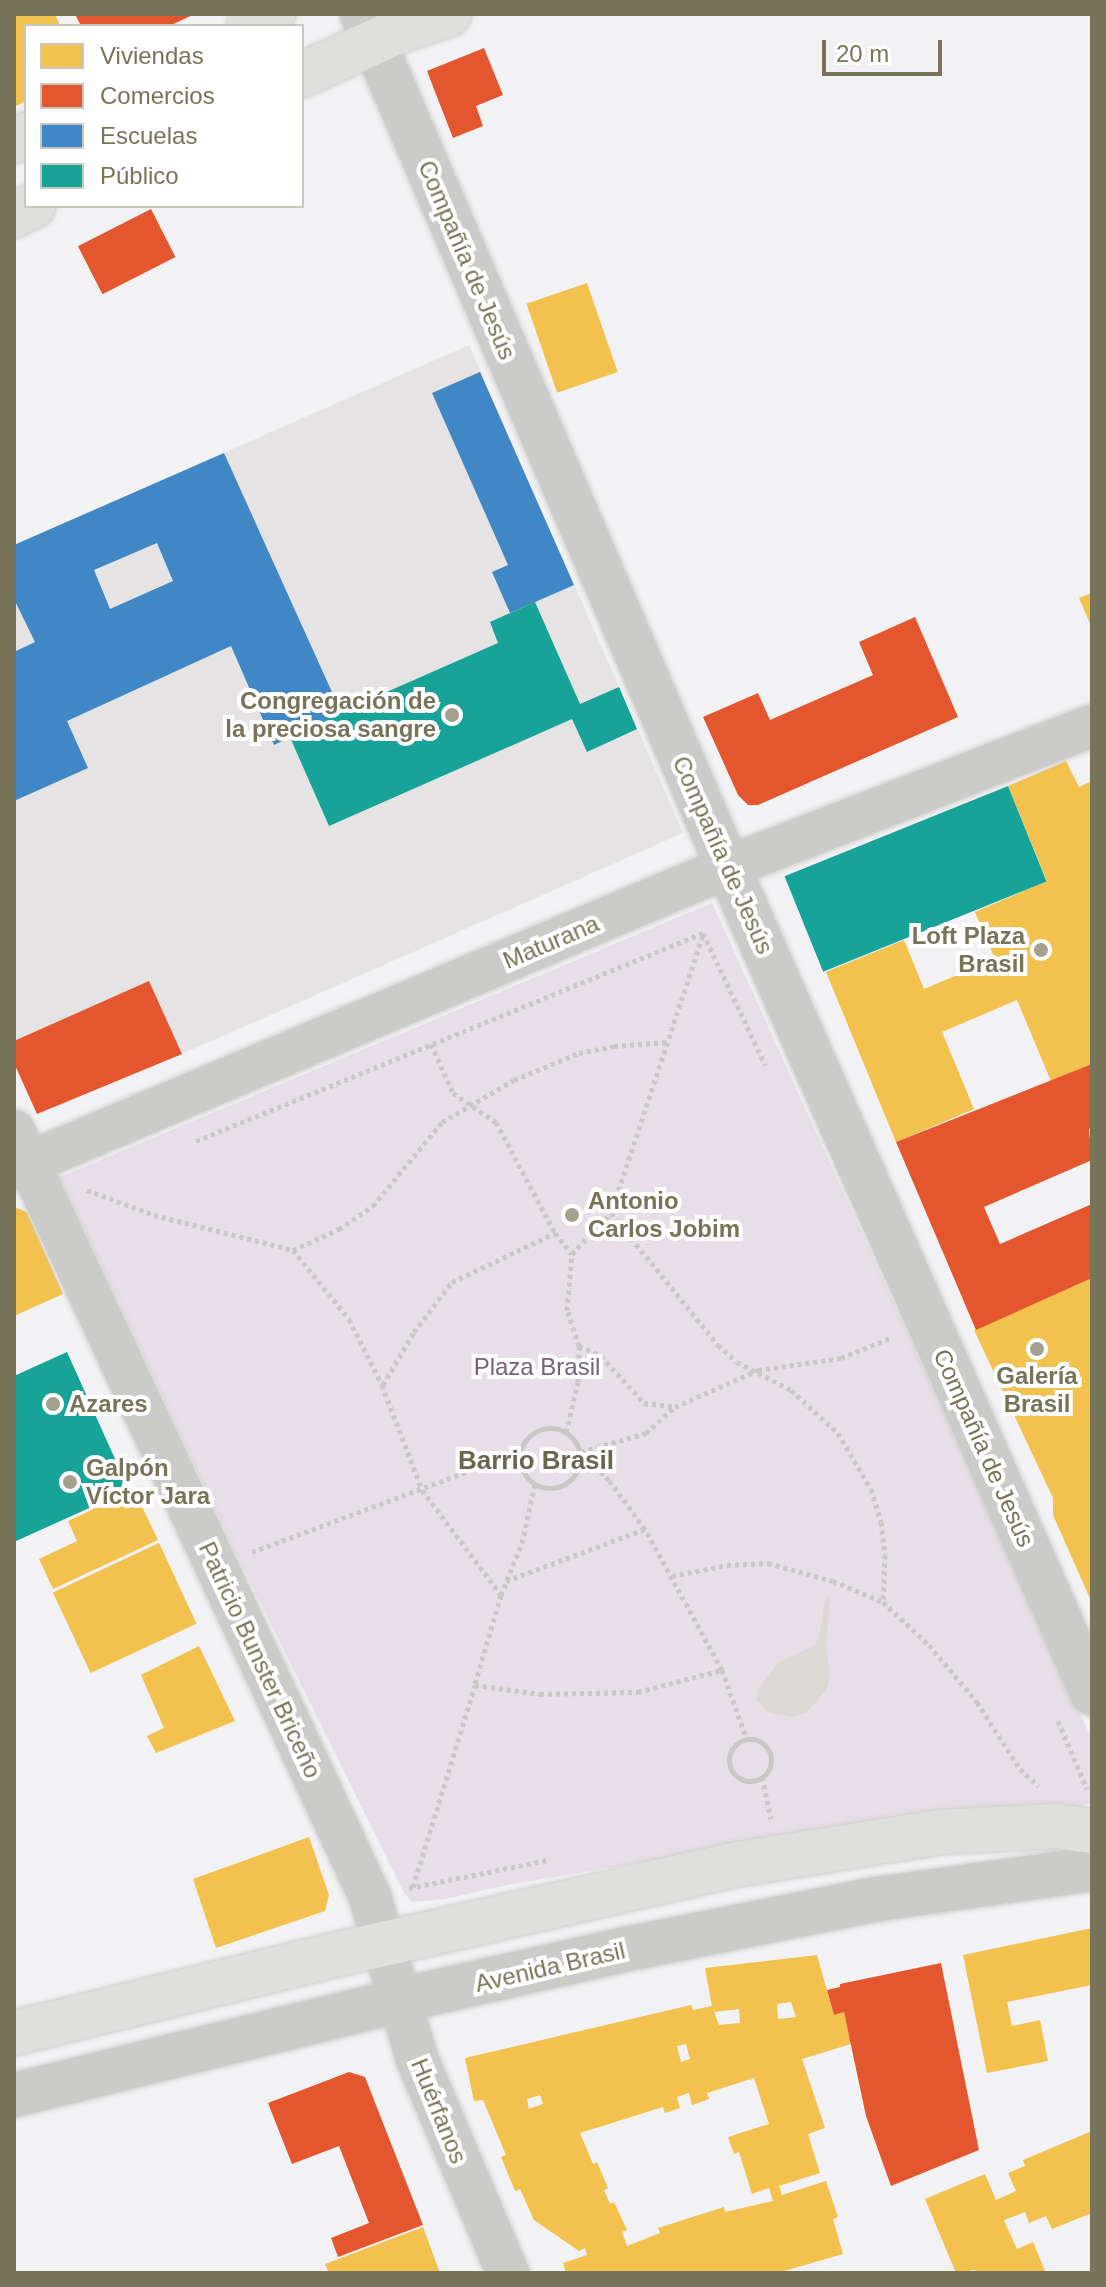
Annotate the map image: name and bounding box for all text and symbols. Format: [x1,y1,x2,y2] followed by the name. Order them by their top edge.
[24,24,304,208] legend
[826,24,946,74] scale bar
[836,40,889,67] text: 20 m
[100,42,204,69] text: Viviendas
[100,82,215,109] text: Comercios
[100,122,197,149] text: Escuelas
[412,156,522,364] street label: Compañía de Jesús
[100,162,179,189] text: Público
[225,687,436,743] place label: Congregación de la preciosa sangre
[443,706,461,724] marker: Congregación de la preciosa sangre
[666,752,780,958] street label: Compañía de Jesús
[499,909,603,975] street label: Maturana
[912,922,1025,978] place label: Loft Plaza Brasil
[1032,941,1050,959] marker: Loft Plaza Brasil
[588,1187,740,1243] place label: Antonio Carlos Jobim
[563,1206,581,1224] marker: Antonio Carlos Jobim
[1028,1340,1046,1358] marker: Galería Brasil
[927,1345,1041,1551] street label: Compañía de Jesús
[474,1353,600,1381] park label: Plaza Brasil
[996,1362,1078,1418] place label: Galería Brasil
[69,1390,148,1418] place label: Azares
[44,1395,62,1413] marker: Azares
[458,1445,614,1477] district label: Barrio Brasil
[86,1454,210,1510] place label: Galpón Víctor Jara
[61,1473,79,1491] marker: Galpón Víctor Jara
[193,1537,327,1783] street label: Patricio Bunster Briceño
[472,1936,628,1998] street label: Avenida Brasil
[405,2054,473,2168] street label: Huérfanos

